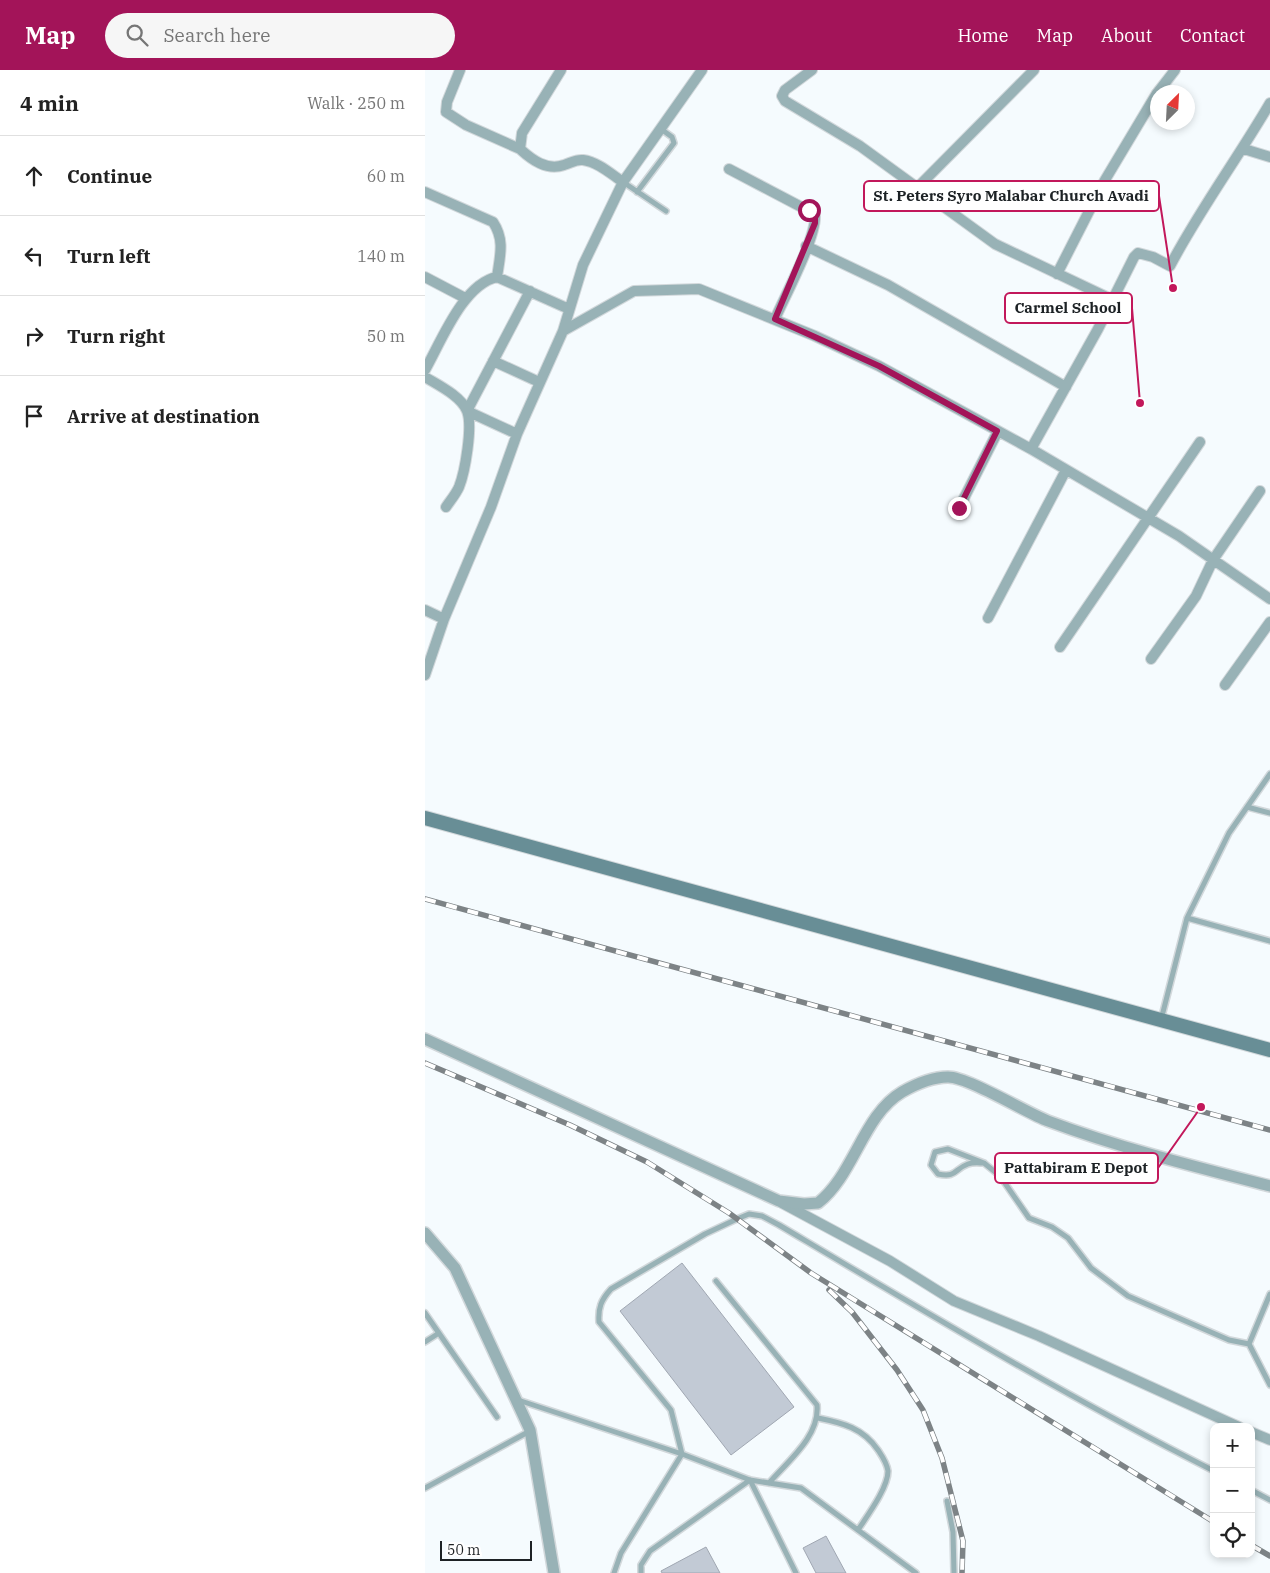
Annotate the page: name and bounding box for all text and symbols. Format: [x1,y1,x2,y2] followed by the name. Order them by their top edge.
[105,13,455,58] search box
[25,19,75,51] text: Map
[123,21,151,49] icon: search
[163,23,270,47] text: Search here
[957,24,1009,47] text: Home
[1037,24,1073,47] text: Map
[1101,24,1152,47] text: About
[1180,24,1245,47] text: Contact
[1150,85,1195,130] north arrow
[20,89,79,117] text: 4 min
[307,93,405,113] text: Walk · 250 m
[20,162,48,190] icon: ahead
[67,164,152,188] text: Continue
[367,166,405,186] text: 60 m
[864,181,1159,211] callout: St. Peters Syro Malabar Church Avadi
[873,186,1149,205] text: St. Peters Syro Malabar Church Avadi
[798,199,821,222] route start
[20,242,48,270] icon: left
[67,244,150,268] text: Turn left
[357,246,405,266] text: 140 m
[1005,293,1132,323] callout: Carmel School
[1015,298,1122,317] text: Carmel School
[20,322,48,350] icon: right
[67,324,165,348] text: Turn right
[367,326,405,346] text: 50 m
[20,402,48,430] icon: arrive
[67,404,260,428] text: Arrive at destination
[948,497,971,520] route end
[995,1153,1158,1183] callout: Pattabiram E Depot
[1004,1158,1148,1177] text: Pattabiram E Depot
[1210,1423,1255,1558] map controls
[1210,1423,1255,1468] button: +
[1210,1468,1255,1513] button: −
[1210,1513,1255,1558] button: locate
[440,1538,533,1561] scale bar
[447,1541,480,1559] text: 50 m

